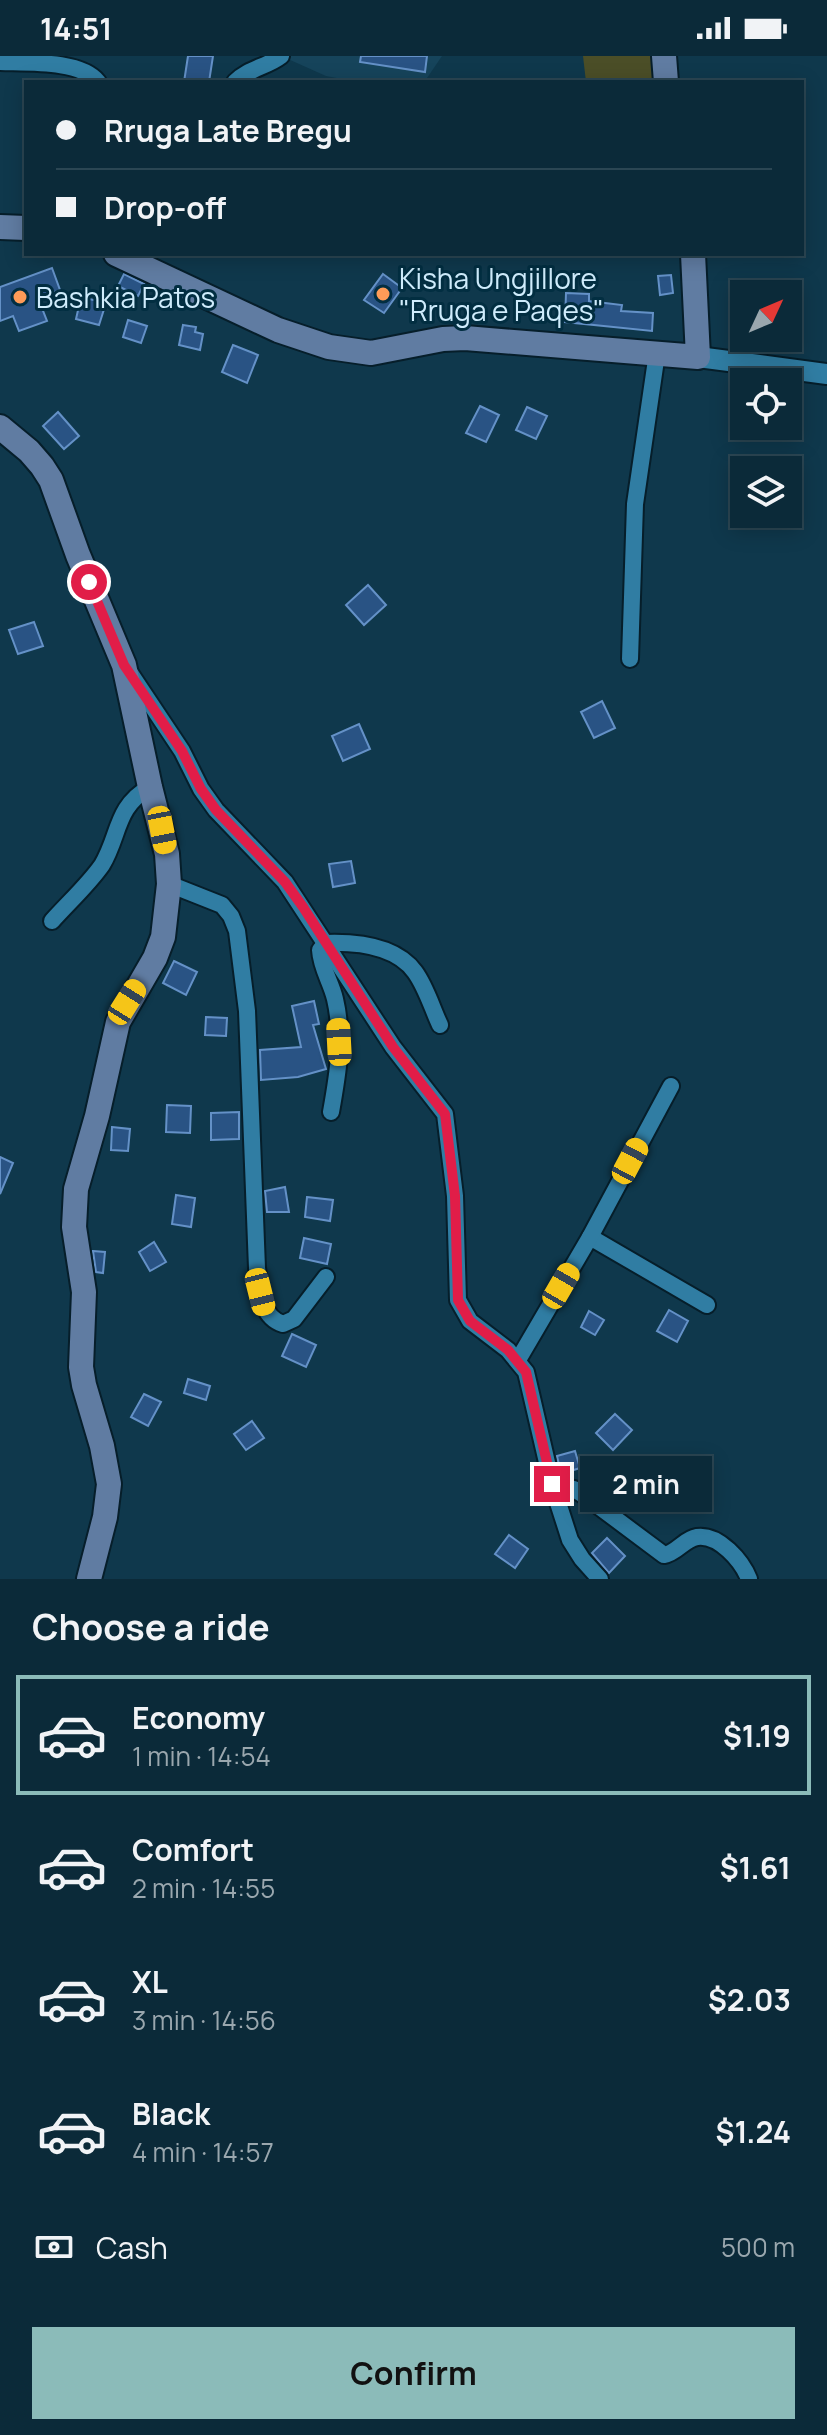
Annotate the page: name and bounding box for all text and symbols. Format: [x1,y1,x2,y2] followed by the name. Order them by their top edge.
[40,8,112,49] text: 14:51
[104,110,352,151] text: Rruga Late Bregu
[104,187,226,228] text: Drop-off
[399,259,604,329] place label: Kisha Ungjillore "Rruga e Paqes"
[36,278,215,316] place label: Bashkia Patos
[730,280,802,352] north arrow
[730,280,802,528] map controls
[374,285,392,303] marker: Kisha Ungjillore "Rruga e Paqes"
[11,288,29,306] marker: Bashkia Patos
[730,368,802,440] button: locate
[730,456,802,528] button: layers
[71,564,107,600] route start
[146,804,178,856] car
[104,975,150,1029] car
[326,1017,352,1067] car
[608,1134,652,1188] car
[539,1259,583,1313] car
[243,1266,277,1318] car
[580,1456,712,1512] callout: 2 min
[534,1466,570,1502] route end
[612,1466,680,1502] text: 2 min
[32,1602,270,1651] text: Choose a ride
[132,1697,265,1738] text: Economy
[36,1699,108,1771] icon: car
[723,1715,791,1756] text: $1.19
[132,1738,271,1774] text: 1 min · 14:54
[132,1829,254,1870] text: Comfort
[36,1831,108,1903] icon: car
[720,1847,791,1888] text: $1.61
[132,1870,275,1906] text: 2 min · 14:55
[132,1961,168,2002] text: XL
[36,1963,108,2035] icon: car
[708,1979,791,2020] text: $2.03
[132,2002,276,2038] text: 3 min · 14:56
[132,2093,210,2134] text: Black
[36,2095,108,2167] icon: car
[716,2111,791,2152] text: $1.24
[132,2134,274,2170] text: 4 min · 14:57
[32,2225,76,2269] icon: cash
[96,2227,168,2268] text: Cash
[721,2229,795,2265] text: 500 m
[32,2327,795,2419] button: Confirm

